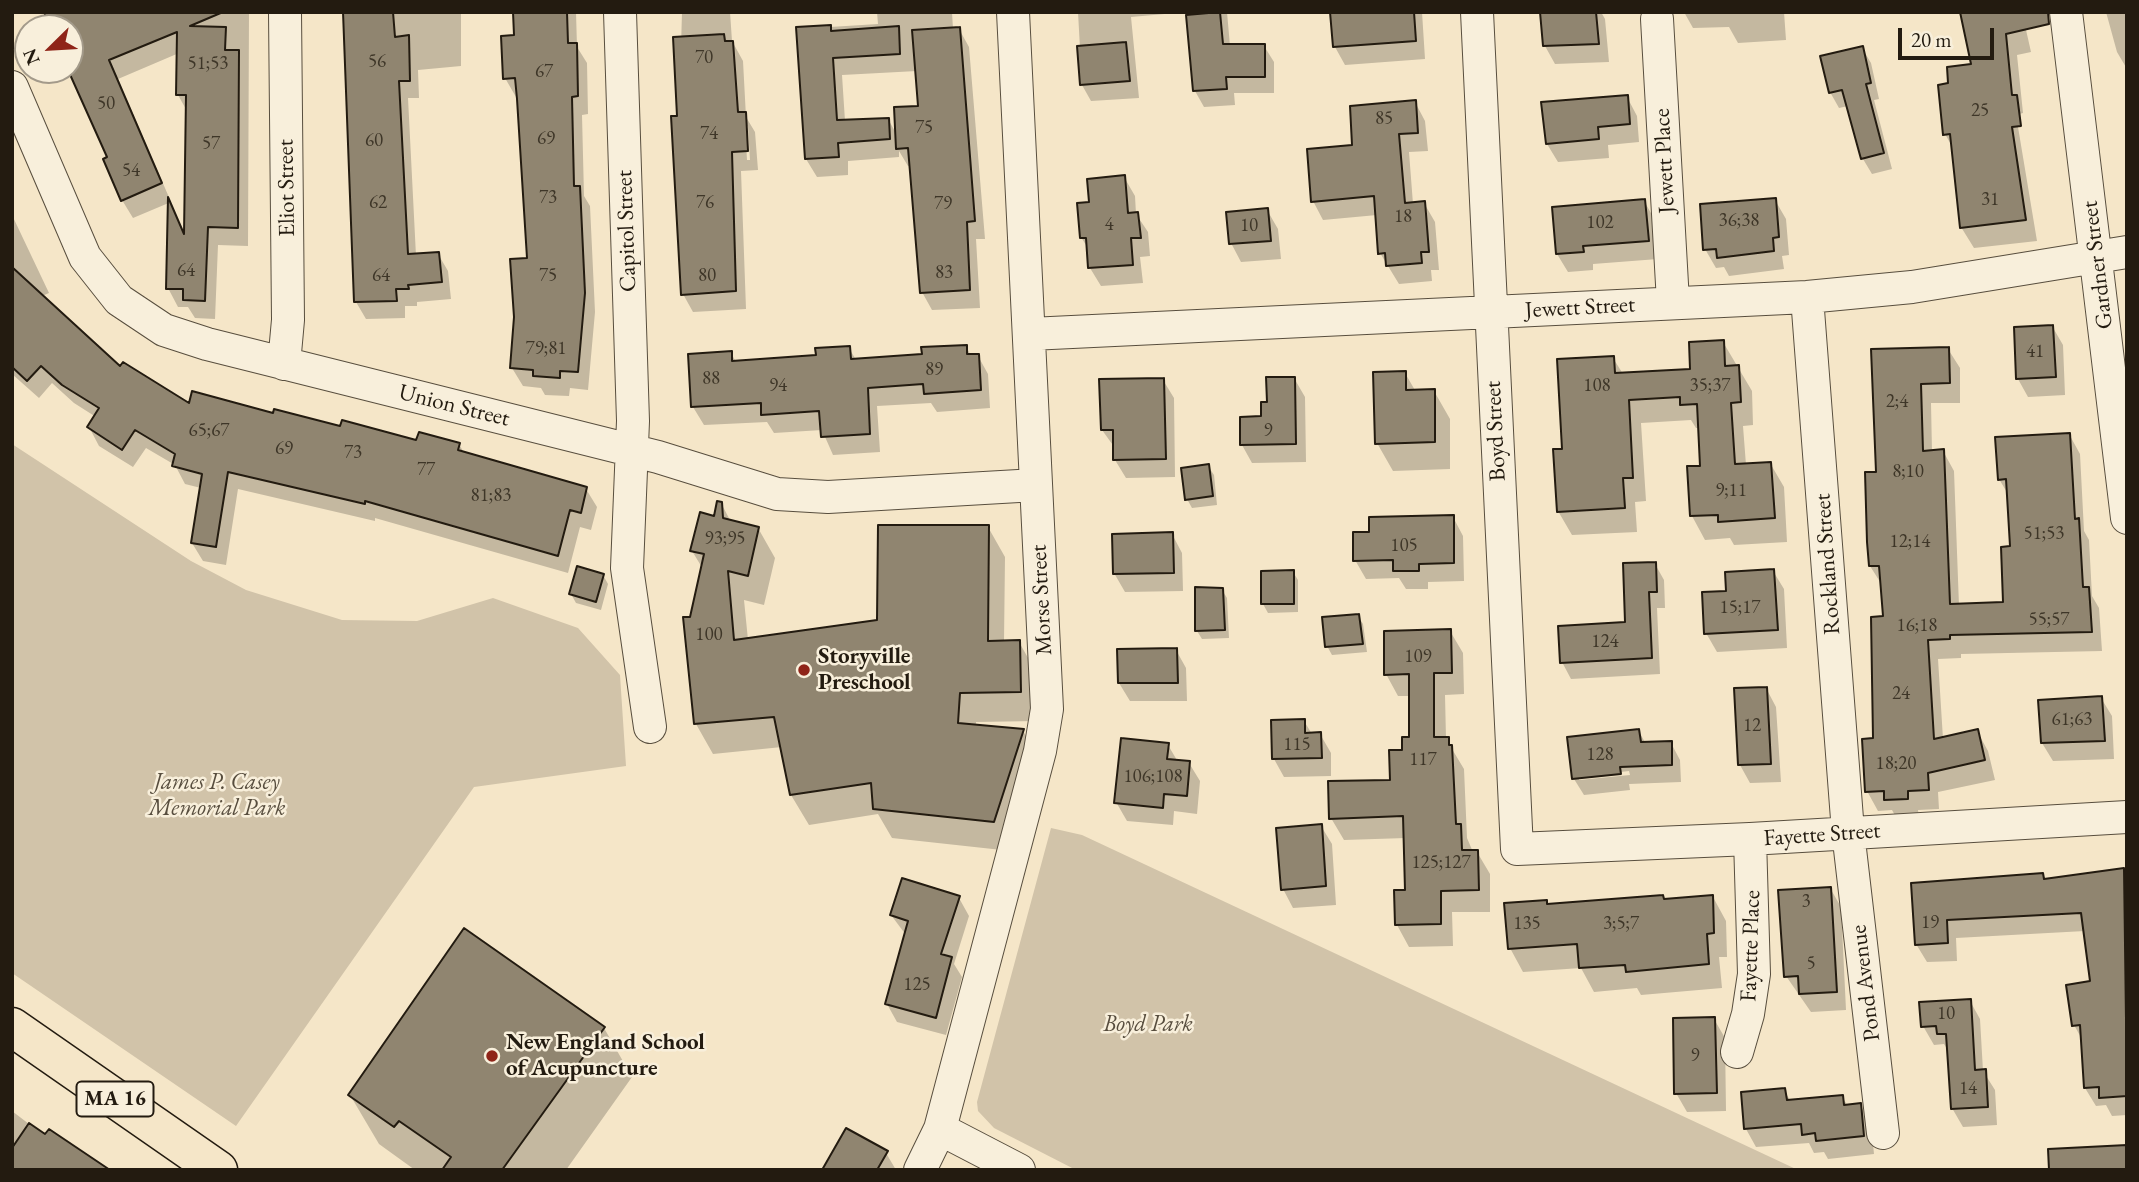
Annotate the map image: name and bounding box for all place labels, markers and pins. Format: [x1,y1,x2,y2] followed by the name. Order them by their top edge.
[818,643,911,697] place label: Storyville Preschool
[796,662,812,678] marker: Storyville Preschool
[506,1029,705,1083] place label: New England School of Acupuncture
[484,1048,500,1064] marker: New England School of Acupuncture

